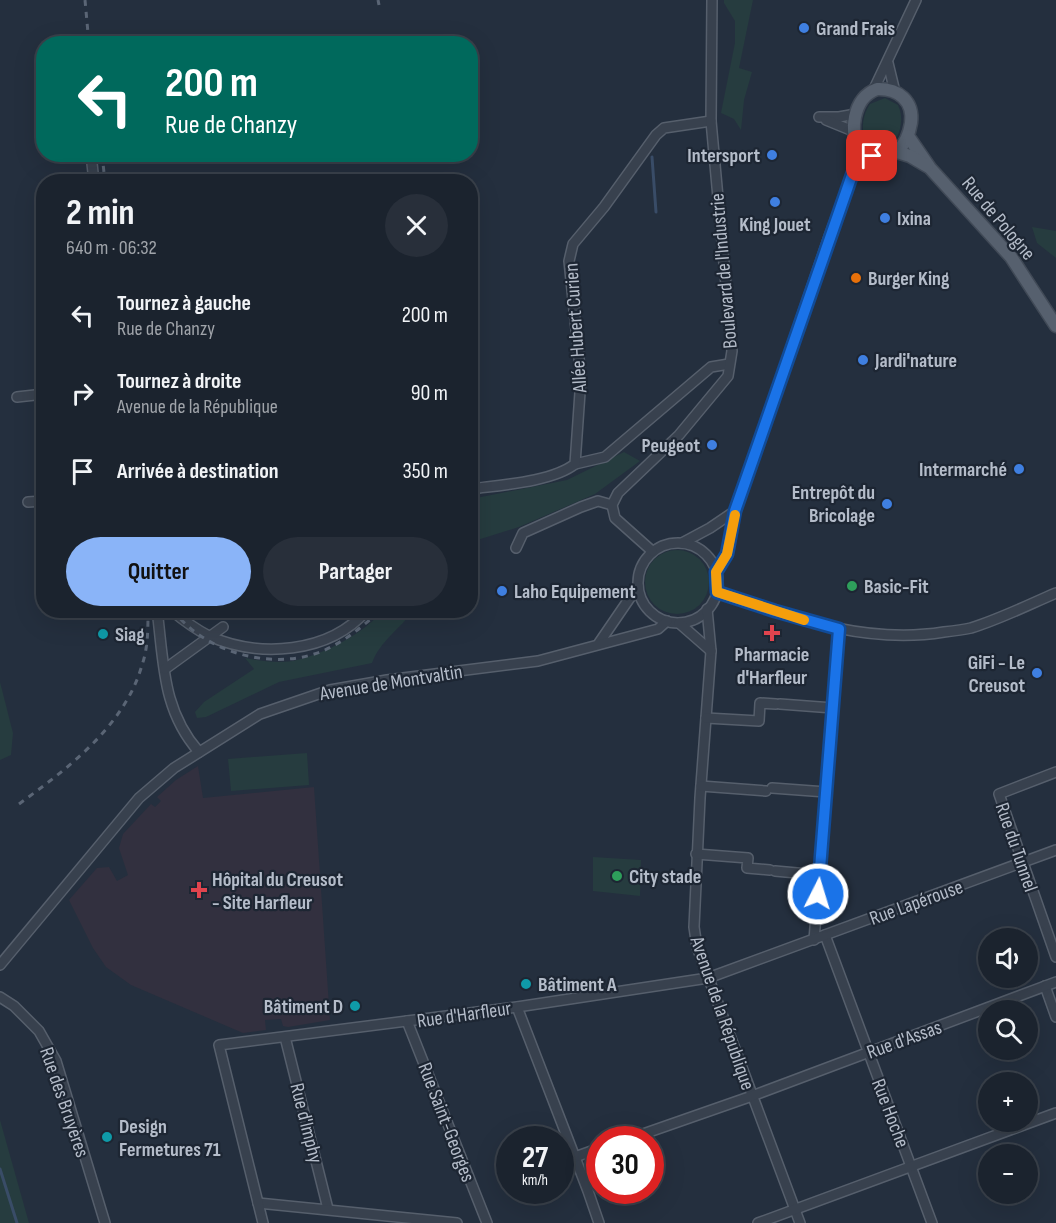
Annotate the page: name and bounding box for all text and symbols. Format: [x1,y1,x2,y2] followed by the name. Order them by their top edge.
[816,17,896,41] place label: Grand Frais
[797,21,811,35] marker: Grand Frais
[165,58,258,109] text: 200 m
[66,60,144,138] icon: left
[165,109,297,141] text: Rue de Chanzy
[846,130,897,181] pin
[855,139,888,172] icon: arrive
[687,144,760,168] place label: Intersport
[765,148,779,162] marker: Intersport
[956,172,1040,265] street label: Rue de Pologne
[66,192,135,235] text: 2 min
[705,192,743,350] street label: Boulevard de l'Industrie
[385,194,448,257] button: close
[768,195,782,209] marker: King Jouet
[897,207,931,231] place label: Ixina
[878,211,892,225] marker: Ixina
[739,213,811,237] place label: King Jouet
[66,236,157,260] text: 640 m · 06:32
[560,262,593,394] street label: Allée Hubert Curien
[868,267,950,291] place label: Burger King
[849,271,863,285] marker: Burger King
[117,290,251,317] text: Tournez à gauche
[66,299,99,332] icon: left
[402,302,448,329] text: 200 m
[117,317,215,341] text: Rue de Chanzy
[874,349,957,373] place label: Jardi'nature
[856,353,870,367] marker: Jardi'nature
[117,368,242,395] text: Tournez à droite
[66,377,99,410] icon: right
[411,380,448,407] text: 90 m
[117,395,278,419] text: Avenue de la République
[642,434,700,458] place label: Peugeot
[705,438,719,452] marker: Peugeot
[66,455,99,488] icon: arrive
[117,458,279,485] text: Arrivée à destination
[403,458,448,485] text: 350 m
[919,458,1007,482] place label: Intermarché
[1012,462,1026,476] marker: Intermarché
[792,481,875,528] place label: Entrepôt du Bricolage
[880,497,894,511] marker: Entrepôt du Bricolage
[66,537,251,606] button: Quitter
[263,537,448,606] button: Partager
[864,575,929,599] place label: Basic-Fit
[845,579,859,593] marker: Basic-Fit
[514,580,636,604] place label: Laho Equipement
[495,584,509,598] marker: Laho Equipement
[115,623,145,647] place label: Siag
[765,626,779,640] marker: Pharmacie d'Harfleur
[96,627,110,641] marker: Siag
[735,643,809,690] place label: Pharmacie d'Harfleur
[968,651,1025,698] place label: GiFi - Le Creusot
[317,660,464,706] street label: Avenue de Montvaltin
[1030,666,1044,680] marker: GiFi - Le Creusot
[990,800,1042,895] street label: Rue du Tunnel
[786,862,850,926] position arrow
[629,865,701,889] place label: City stade
[212,868,343,915] place label: Hôpital du Creusot - Site Harfleur
[610,869,624,883] marker: City stade
[866,875,966,931] street label: Rue Lapérouse
[190,881,208,899] marker: Hôpital du Creusot - Site Harfleur
[978,928,1038,1204] map controls
[978,928,1038,988] button: sound
[684,932,760,1093] street label: Avenue de la République
[538,973,617,997] place label: Bâtiment A
[519,977,533,991] marker: Bâtiment A
[264,995,343,1019] place label: Bâtiment D
[415,996,513,1033] street label: Rue d'Harfleur
[348,999,362,1013] marker: Bâtiment D
[978,1000,1038,1060] button: search
[864,1015,945,1065] street label: Rue d'Assas
[34,1044,94,1161] street label: Rue des Bruyères
[412,1059,480,1185] street label: Rue Saint-Georges
[978,1072,1038,1132] button: +
[866,1076,914,1151] street label: Rue Hoche
[285,1081,328,1166] street label: Rue d'Imphy
[119,1115,221,1162] place label: Design Fermetures 71
[586,1126,664,1204] speed limit sign: 30
[100,1130,114,1144] marker: Design Fermetures 71
[522,1140,548,1176] text: 27
[978,1144,1038,1204] button: −
[522,1171,548,1190] text: km/h

